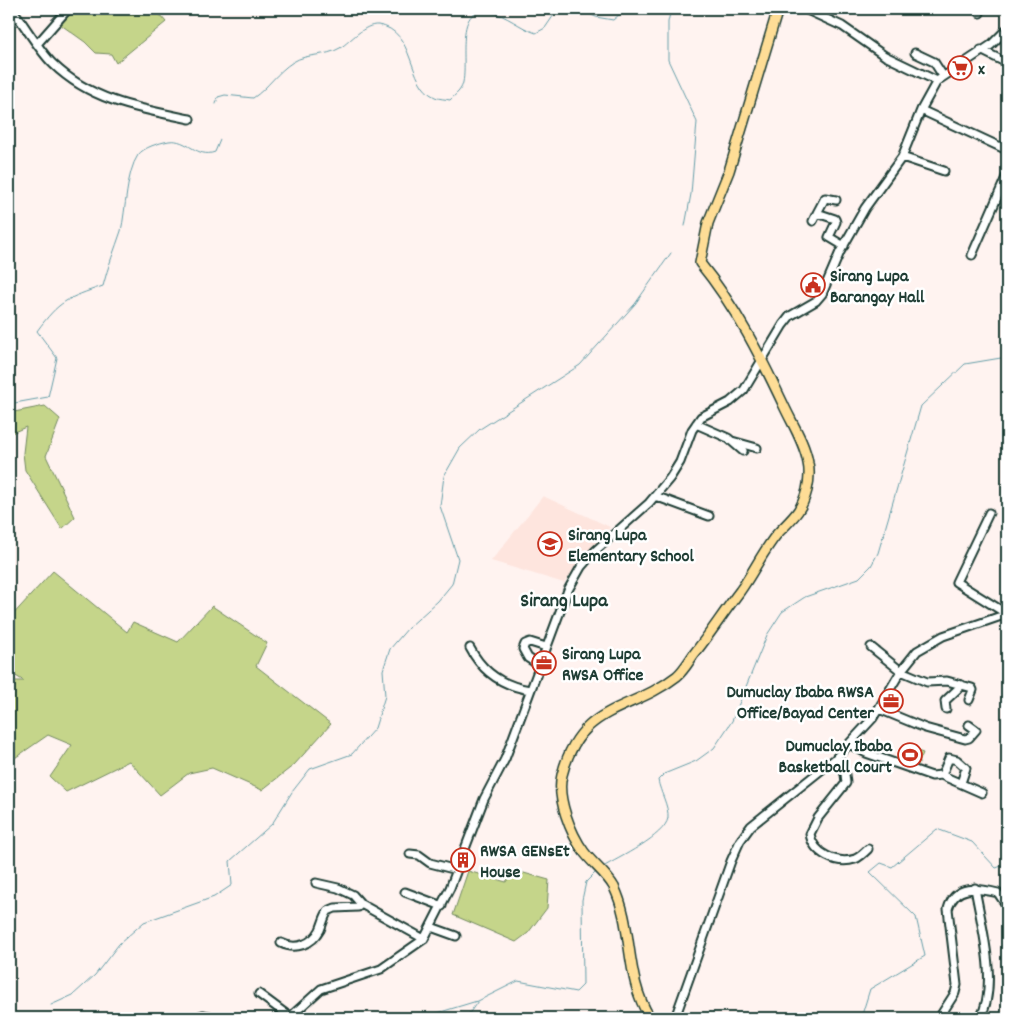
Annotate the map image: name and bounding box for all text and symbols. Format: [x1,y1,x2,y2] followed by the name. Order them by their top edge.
[947,55,973,81] supermarket icon: x
[978,58,985,83] place label: x
[830,265,925,311] place label: Sirang Lupa Barangay Hall
[800,272,826,298] public building icon: Sirang Lupa Barangay Hall
[568,524,695,570] place label: Sirang Lupa Elementary School
[537,531,563,557] school or university icon: Sirang Lupa Elementary School
[520,588,608,616] district label: Sirang Lupa
[562,643,644,689] place label: Sirang Lupa RWSA Office
[531,650,557,676] office icon: Sirang Lupa RWSA Office
[726,681,874,727] place label: Dumuclay Ibaba RWSA Office/Bayad Center
[878,688,904,714] office icon: Dumuclay Ibaba RWSA Office/Bayad Center
[779,735,893,781] place label: Dumuclay Ibaba Basketball Court
[897,742,923,768] sports icon: Dumuclay Ibaba Basketball Court
[480,840,570,886] place label: RWSA GENsEt House
[450,847,476,873] building icon: RWSA GENsEt House

